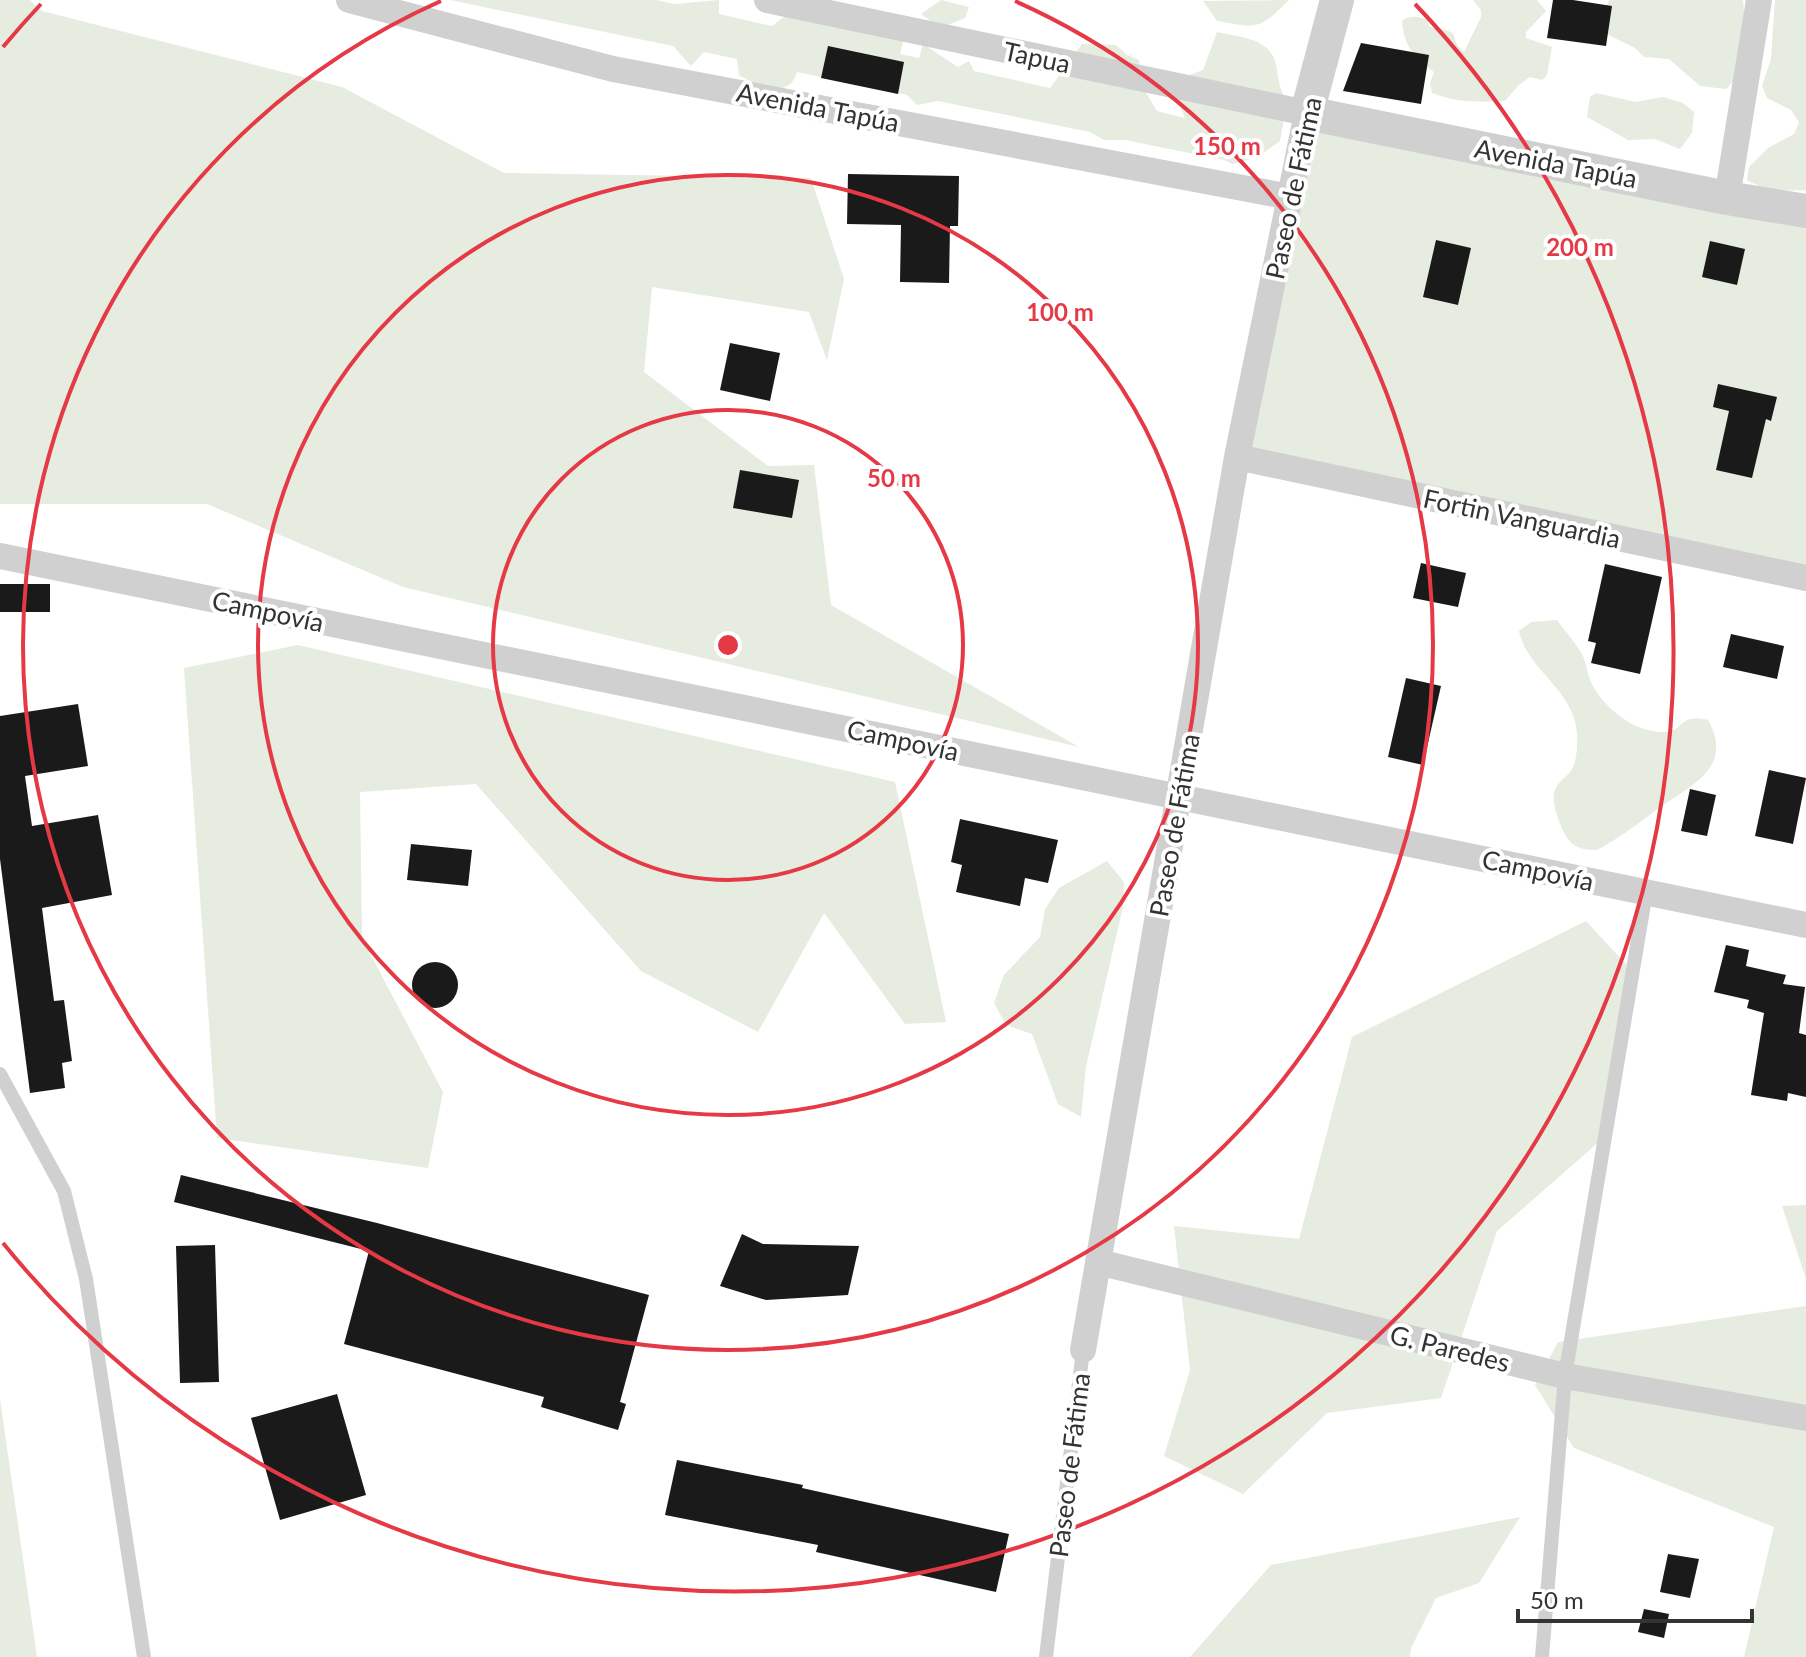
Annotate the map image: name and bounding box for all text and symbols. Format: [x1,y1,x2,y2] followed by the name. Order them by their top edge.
[1001,34,1073,80] street label: Tapua
[734,76,902,138] street label: Avenida Tapúa
[1258,94,1328,282] street label: Paseo de Fátima
[1193,131,1261,160] text: 150 m
[1472,132,1640,194] street label: Avenida Tapúa
[1546,232,1614,261] text: 200 m
[1026,297,1094,326] text: 100 m
[867,463,921,492] text: 50 m
[1420,481,1624,555] street label: Fortin Vanguardia
[209,584,327,638] street label: Campovía
[714,631,742,659] centre of rings
[844,713,962,767] street label: Campovía
[1142,731,1206,919] street label: Paseo de Fátima
[1479,843,1597,897] street label: Campovía
[1387,1318,1513,1378] street label: G. Paredes
[1042,1371,1096,1559] street label: Paseo de Fátima
[1518,1573,1752,1623] scale bar
[1530,1585,1584,1614] text: 50 m

